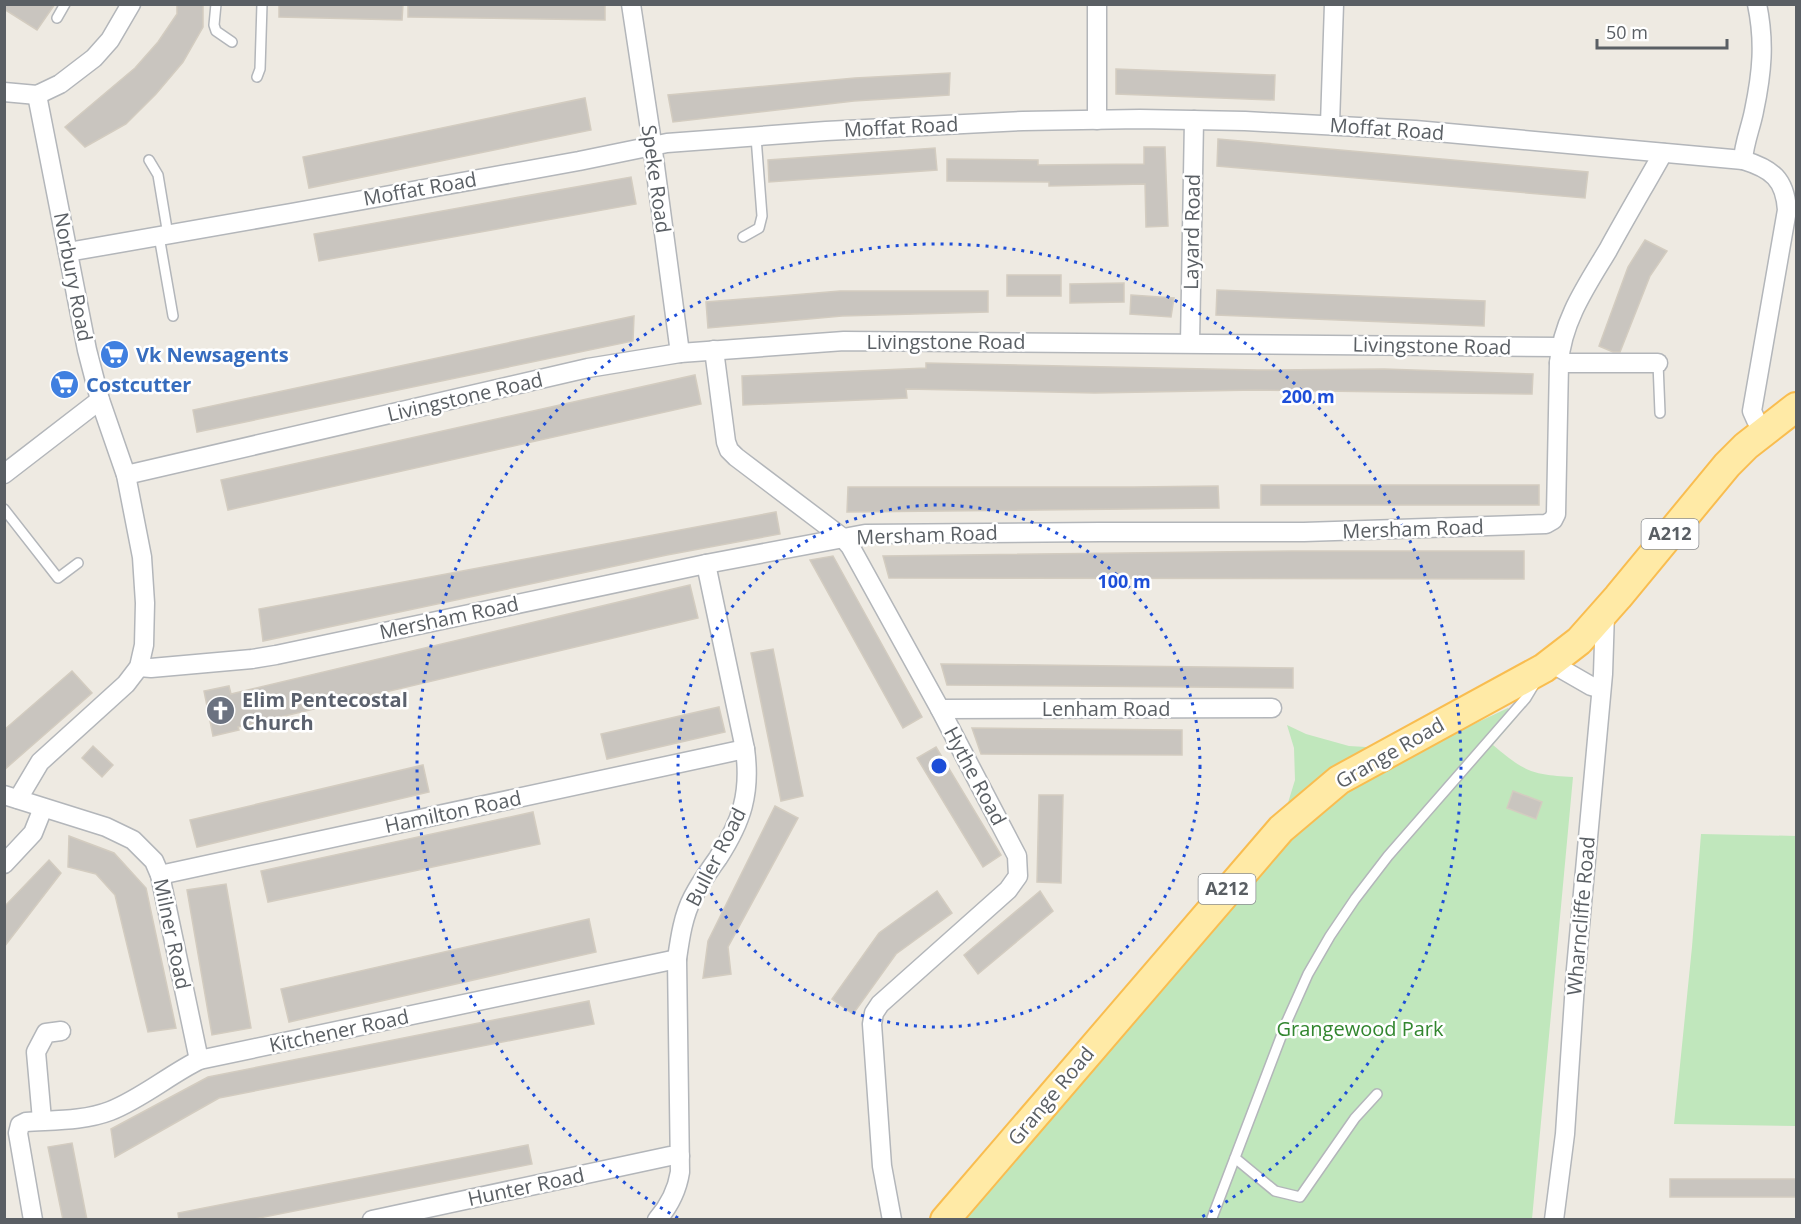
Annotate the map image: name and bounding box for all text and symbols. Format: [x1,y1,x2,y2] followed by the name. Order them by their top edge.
[1597,12,1728,50] scale bar
[1606,20,1648,44] text: 50 m
[843,110,959,143] street label: Moffat Road
[1329,111,1445,146] street label: Moffat Road
[636,123,677,235] street label: Speke Road
[361,165,479,212] street label: Moffat Road
[1177,174,1206,290] street label: Layard Road
[48,210,99,344] street label: Norbury Road
[867,328,1025,355] street label: Livingstone Road
[1352,331,1512,360] street label: Livingstone Road
[99,339,131,371] supermarket icon: Vk Newsagents
[136,341,289,368] place label: Vk Newsagents
[385,366,545,428] street label: Livingstone Road
[49,369,81,401] supermarket icon: Costcutter
[86,371,191,398] place label: Costcutter
[1281,384,1335,408] text: 200 m
[1342,513,1484,544] street label: Mersham Road
[856,519,998,550] street label: Mersham Road
[1642,519,1698,549] road number: A212
[1097,569,1151,593] text: 100 m
[377,590,521,645] street label: Mersham Road
[242,686,408,736] place label: Elim Pentecostal Church
[205,695,237,727] church icon: Elim Pentecostal Church
[1042,695,1170,722] street label: Lenham Road
[1331,711,1449,795] street label: Grange Road
[938,722,1013,830] street label: Hythe Road
[929,756,949,776] centre of rings
[382,784,524,839] street label: Hamilton Road
[679,803,752,911] street label: Buller Road
[1560,835,1601,997] street label: Wharncliffe Road
[1198,874,1256,904] road number: A212
[148,876,197,992] street label: Milner Road
[267,1003,411,1058] street label: Kitchener Road
[1276,1015,1444,1042] park label: Grangewood Park
[1001,1041,1100,1151] street label: Grange Road
[465,1161,587,1212] street label: Hunter Road

